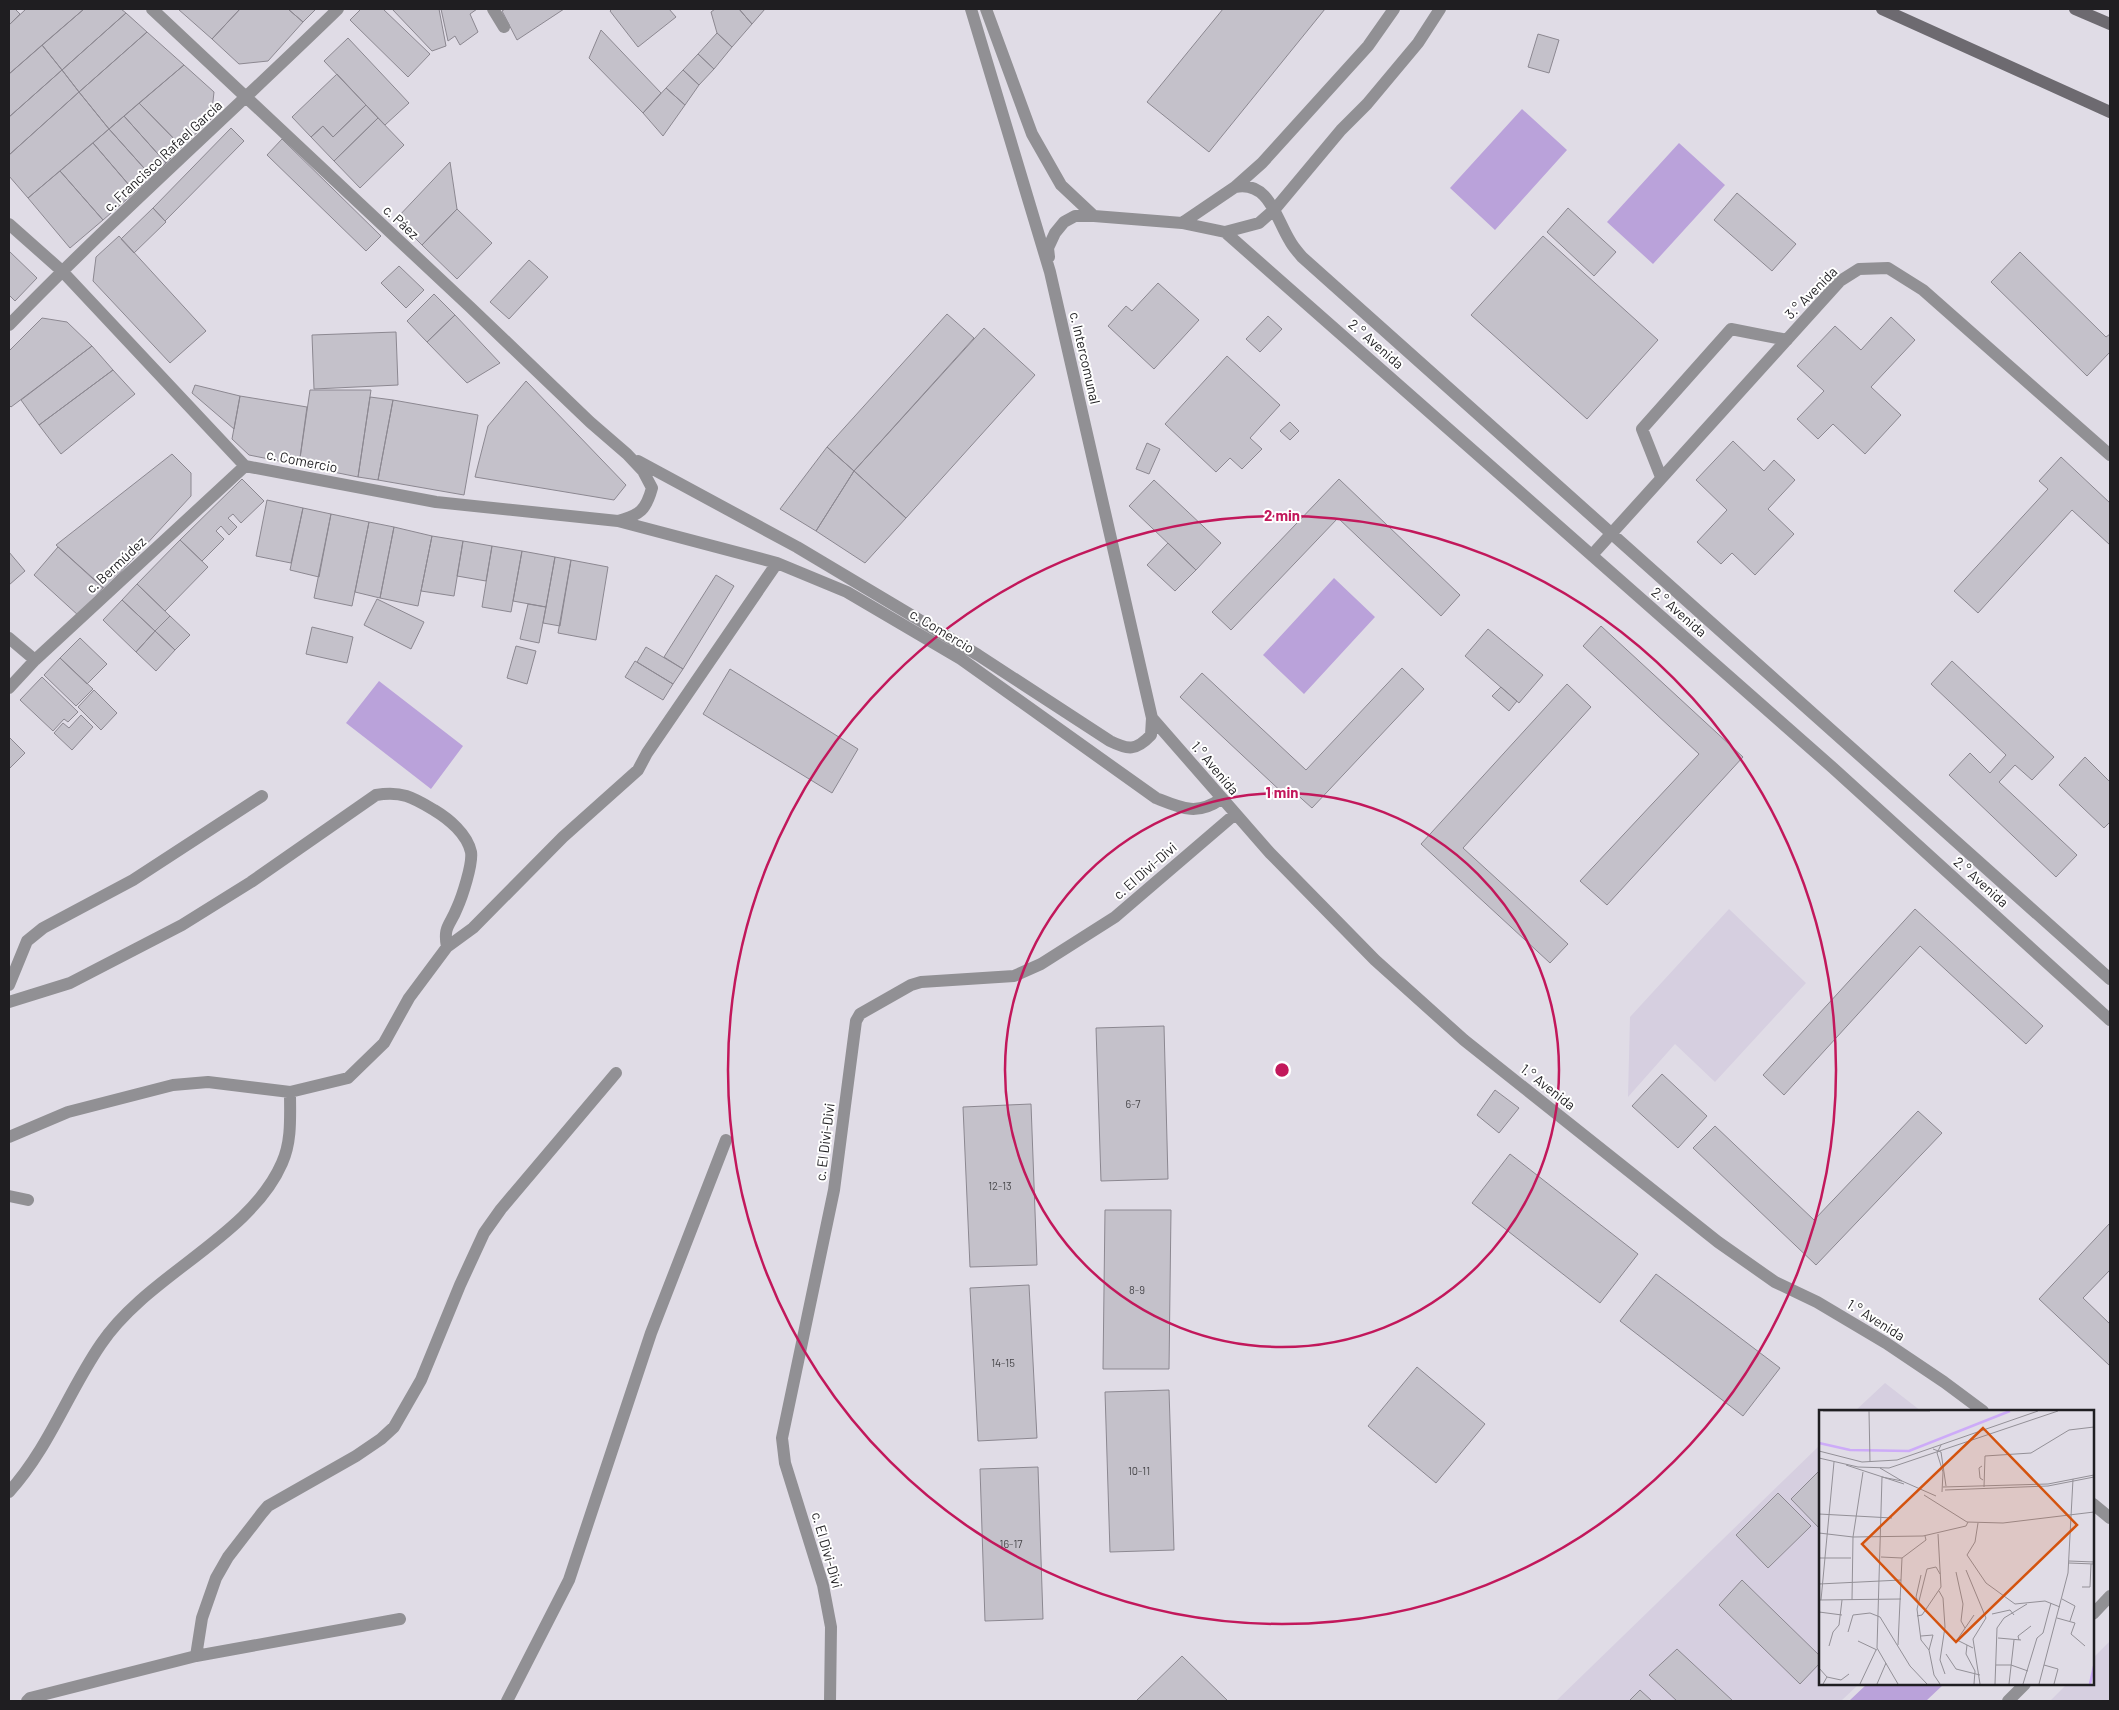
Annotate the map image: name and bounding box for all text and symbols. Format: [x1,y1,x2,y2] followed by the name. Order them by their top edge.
[100,96,225,215] street label: c. Francisco Rafael García
[380,201,423,242] street label: c. Páez
[1781,263,1840,322] street label: 3.° Avenida
[1067,310,1104,406] street label: c. Intercomunal
[1345,315,1407,372] street label: 2.° Avenida
[265,445,339,476] street label: c. Comercio
[1264,506,1300,524] text: 2 min
[82,533,149,597] street label: c. Bermúdez
[1648,583,1710,640] street label: 2.° Avenida
[907,605,978,656] street label: c. Comercio
[1188,737,1243,798] street label: 1.° Avenida
[1266,783,1298,801] text: 1 min
[1109,838,1180,903] street label: c. El Divi-Divi
[1951,853,2012,911] street label: 2.° Avenida
[1518,1060,1579,1113] street label: 1.° Avenida
[1273,1061,1291,1079] centre of rings
[1126,1097,1140,1110] house number: 6-7
[811,1102,838,1182] street label: c. El Divi-Divi
[988,1179,1012,1192] house number: 12-13
[1129,1283,1145,1296] house number: 8-9
[1844,1295,1908,1344] street label: 1.° Avenida
[991,1356,1015,1369] house number: 14-15
[1819,1410,2094,1685] inset map
[1128,1464,1150,1477] house number: 10-11
[808,1510,846,1590] street label: c. El Divi-Divi
[1000,1537,1022,1550] house number: 16-17

